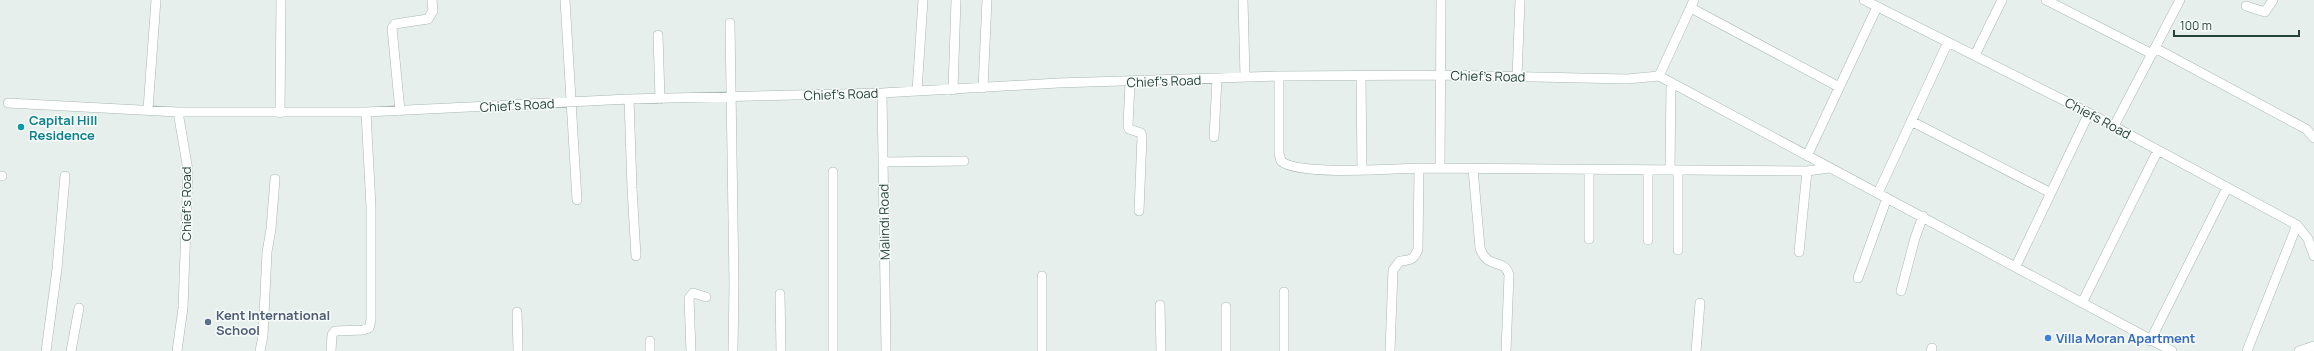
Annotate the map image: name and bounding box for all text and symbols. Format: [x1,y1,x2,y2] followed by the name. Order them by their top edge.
[2174,12,2299,38] scale bar
[2180,17,2212,34] text: 100 m
[1450,66,1526,86] street label: Chief's Road
[1126,71,1202,91] street label: Chief's Road
[803,84,879,104] street label: Chief's Road
[2062,93,2134,143] street label: Chiefs Road
[479,94,555,116] street label: Chief's Road
[29,111,97,144] place label: Capital Hill Residence
[16,122,26,132] marker: Capital Hill Residence
[177,167,195,241] street label: Chief's Road
[874,184,894,260] street label: Malindi Road
[216,306,330,339] place label: Kent International School
[203,317,213,327] marker: Kent International School
[2056,329,2196,347] place label: Villa Moran Apartment
[2043,333,2053,343] marker: Villa Moran Apartment

